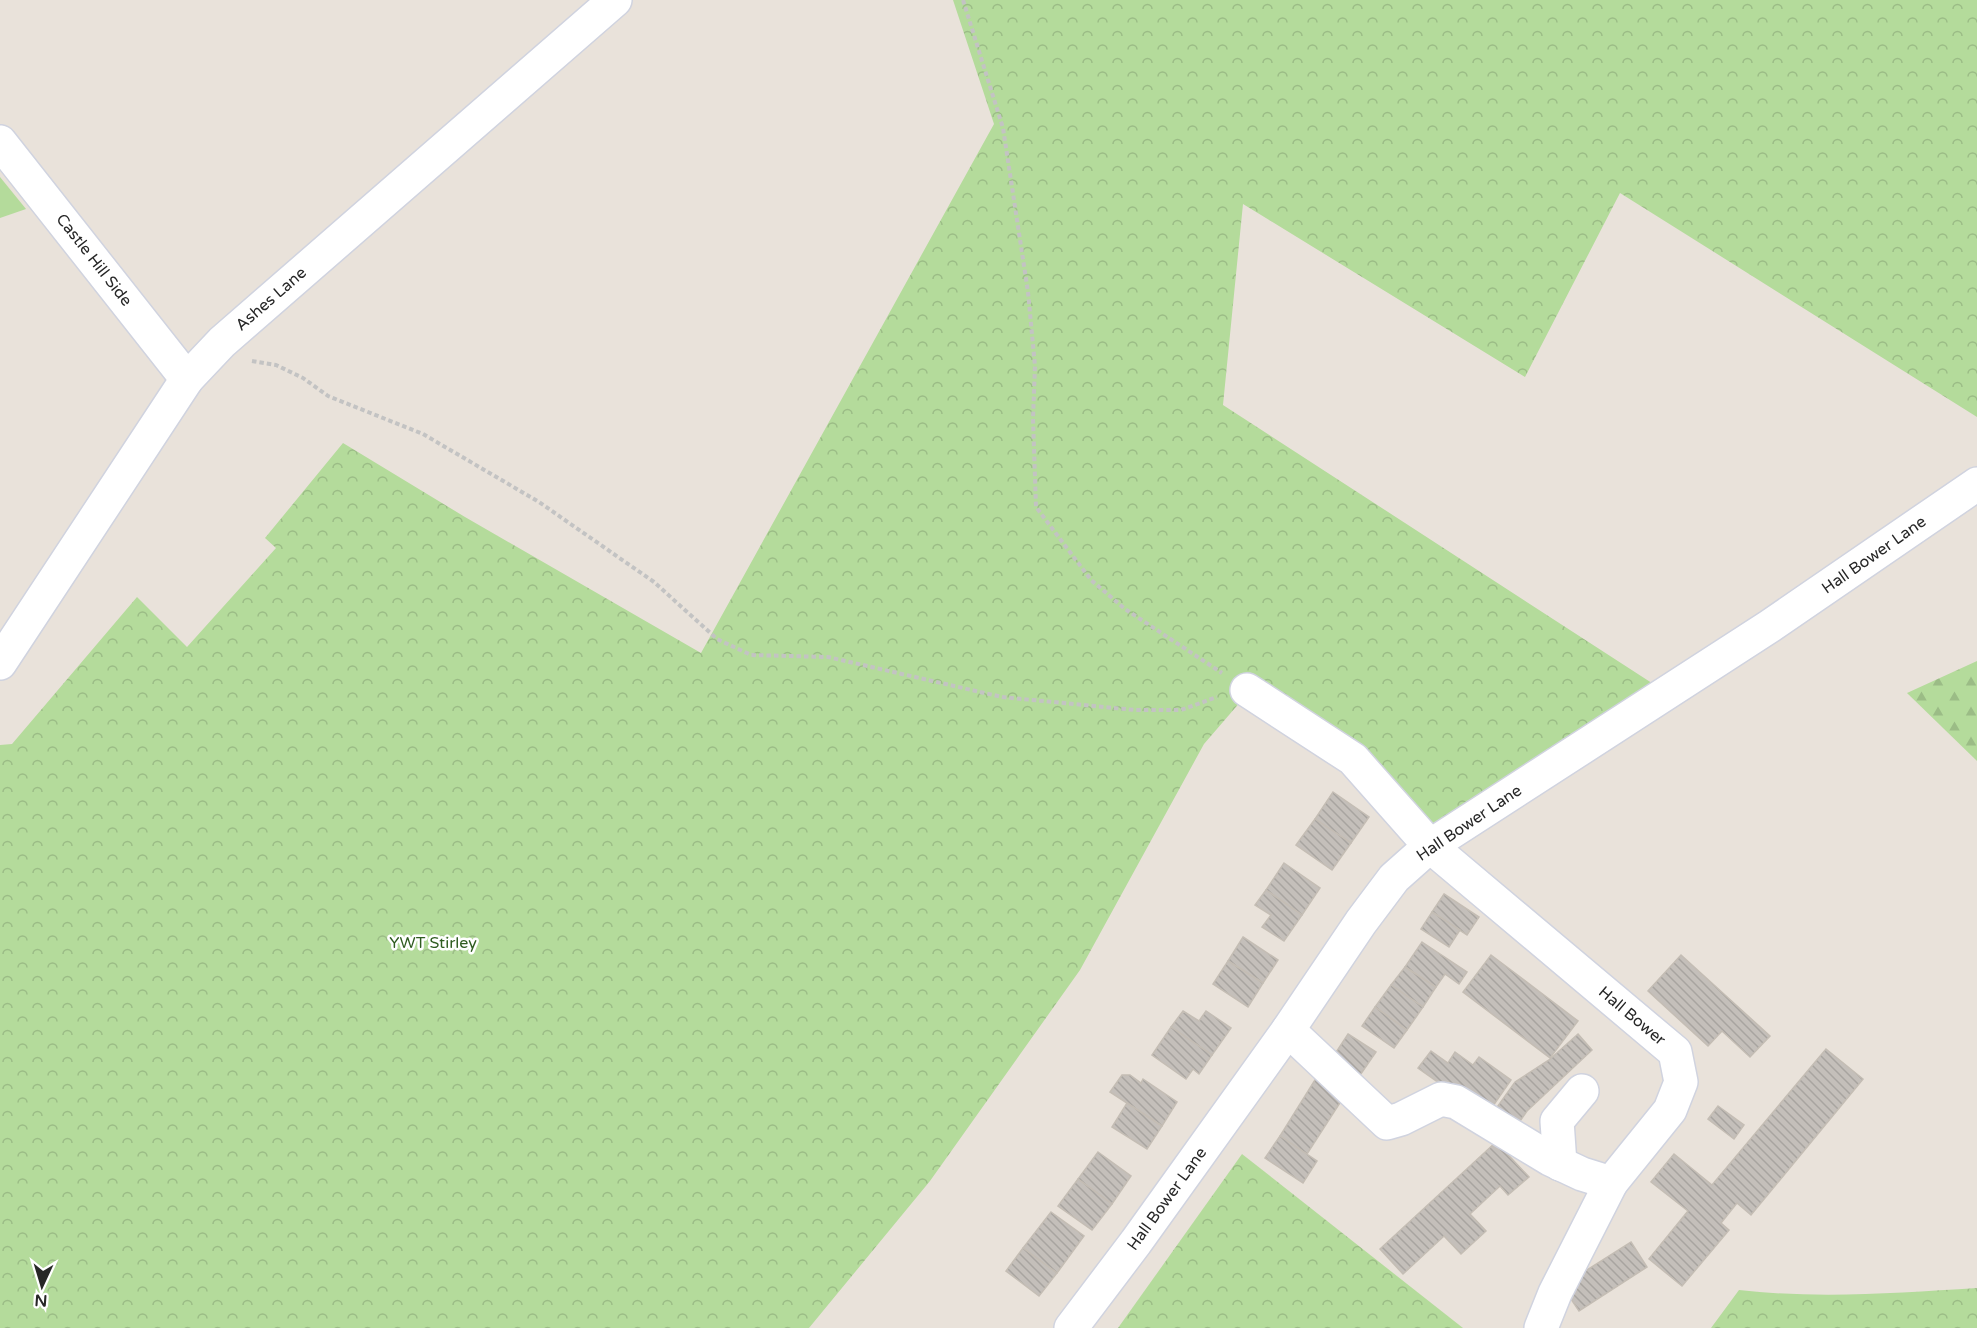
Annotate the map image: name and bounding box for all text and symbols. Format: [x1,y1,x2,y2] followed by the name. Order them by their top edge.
[52,210,136,310] street label: Castle Hill Side
[232,263,310,335] street label: Ashes Lane
[1818,512,1930,598] street label: Hall Bower Lane
[1413,780,1525,866] street label: Hall Bower Lane
[389,933,477,953] park label: YWT Stirley
[1594,982,1670,1050] street label: Hall Bower
[1123,1143,1211,1255] street label: Hall Bower Lane
[12,1256,72,1316] north arrow
[34,1290,48,1310] text: N

